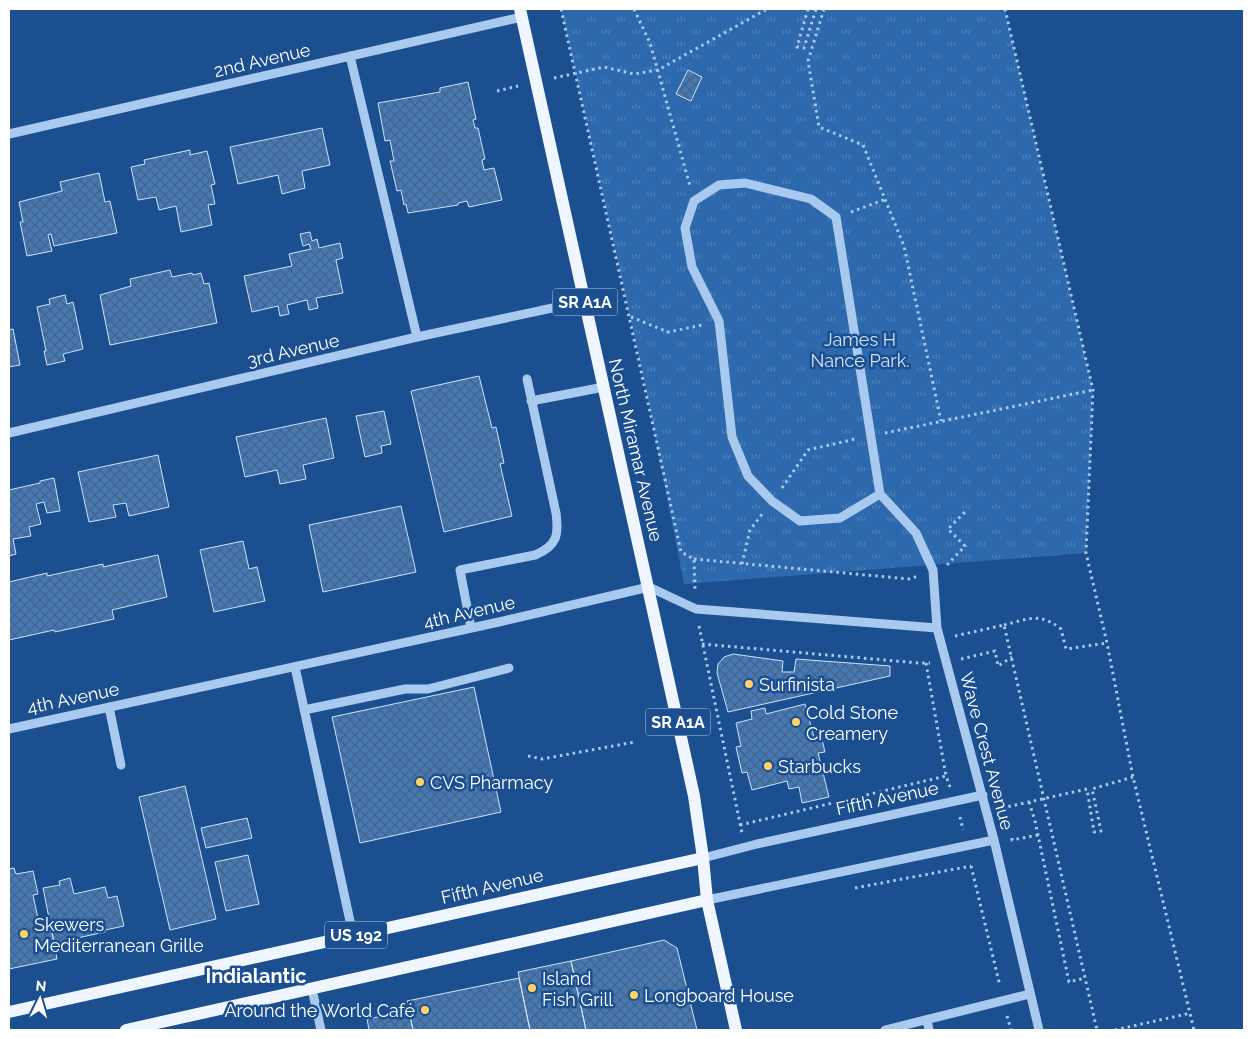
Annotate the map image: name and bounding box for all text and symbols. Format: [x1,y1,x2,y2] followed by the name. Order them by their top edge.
[212,39,313,81] street label: 2nd Avenue
[552,288,618,316] road number: SR A1A
[245,329,342,371] street label: 3rd Avenue
[810,329,910,371] park label: James H Nance Park.
[605,356,667,544] street label: North Miramar Avenue
[421,591,517,633] street label: 4th Avenue
[956,670,1018,833] street label: Wave Crest Avenue
[759,674,835,695] place label: Surfinista
[25,678,121,718] street label: 4th Avenue
[743,678,755,690] marker: Surfinista
[806,702,899,744] place label: Cold Stone Creamery
[646,709,710,736] road number: SR A1A
[790,716,802,728] marker: Cold Stone Creamery
[778,756,861,777] place label: Starbucks
[762,760,774,772] marker: Starbucks
[430,772,553,793] place label: CVS Pharmacy
[414,776,426,788] marker: CVS Pharmacy
[834,777,941,819] street label: Fifth Avenue
[439,864,546,908] street label: Fifth Avenue
[34,914,204,956] place label: Skewers Mediterranean Grille
[325,922,387,948] road number: US 192
[18,928,30,940] marker: Skewers Mediterranean Grille
[205,964,307,988] district label: Indialantic
[542,968,613,1010] place label: Island Fish Grill
[15,974,65,1024] north arrow
[35,978,47,994] text: N
[526,982,538,994] marker: Island Fish Grill
[644,985,794,1006] place label: Longboard House
[628,989,640,1001] marker: Longboard House
[224,1000,415,1021] place label: Around the World Café
[419,1004,431,1016] marker: Around the World Café

